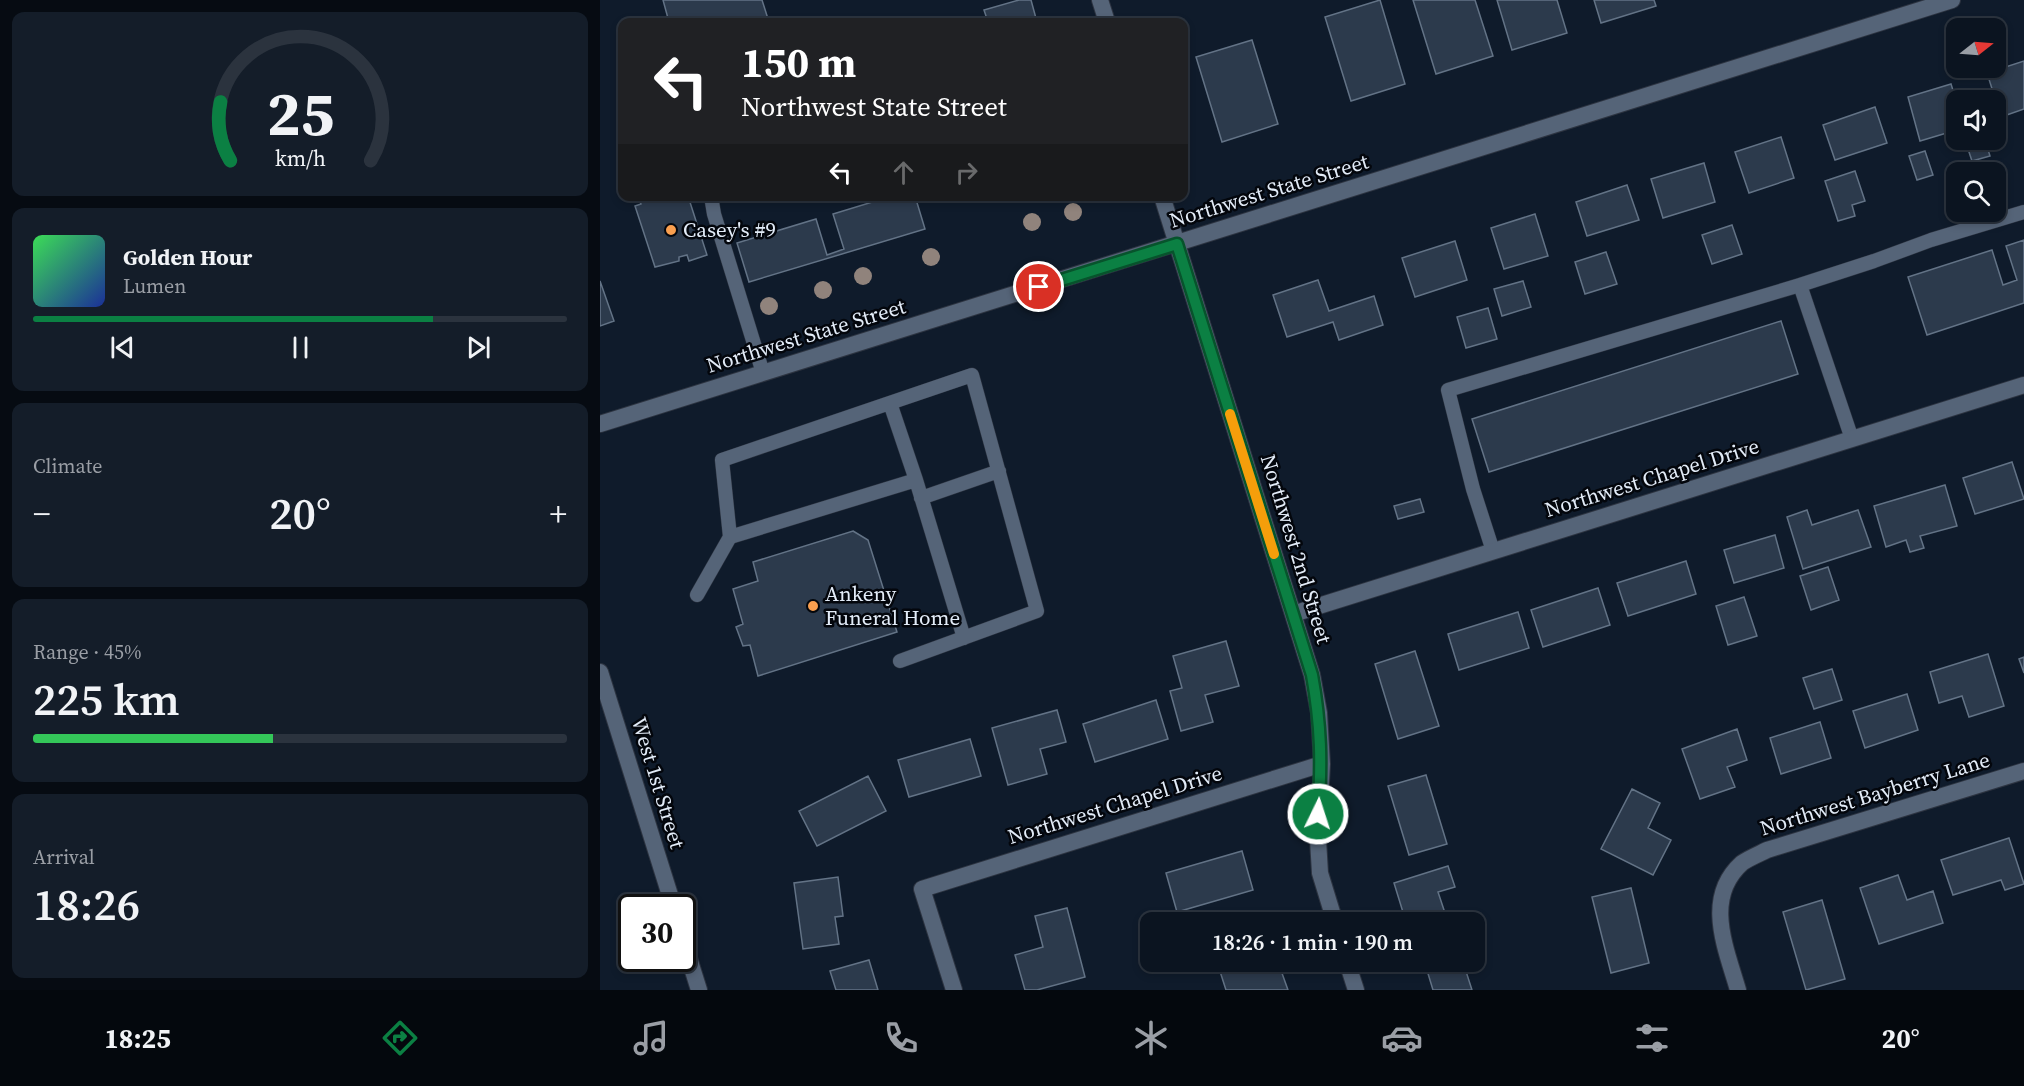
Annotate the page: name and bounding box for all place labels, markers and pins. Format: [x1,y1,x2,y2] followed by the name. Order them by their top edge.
[683,215,776,244] place label: Casey's #9
[664,223,678,237] marker: Casey's #9
[1013,261,1064,312] pin
[825,579,960,632] place label: Ankeny Funeral Home
[806,599,820,613] marker: Ankeny Funeral Home

